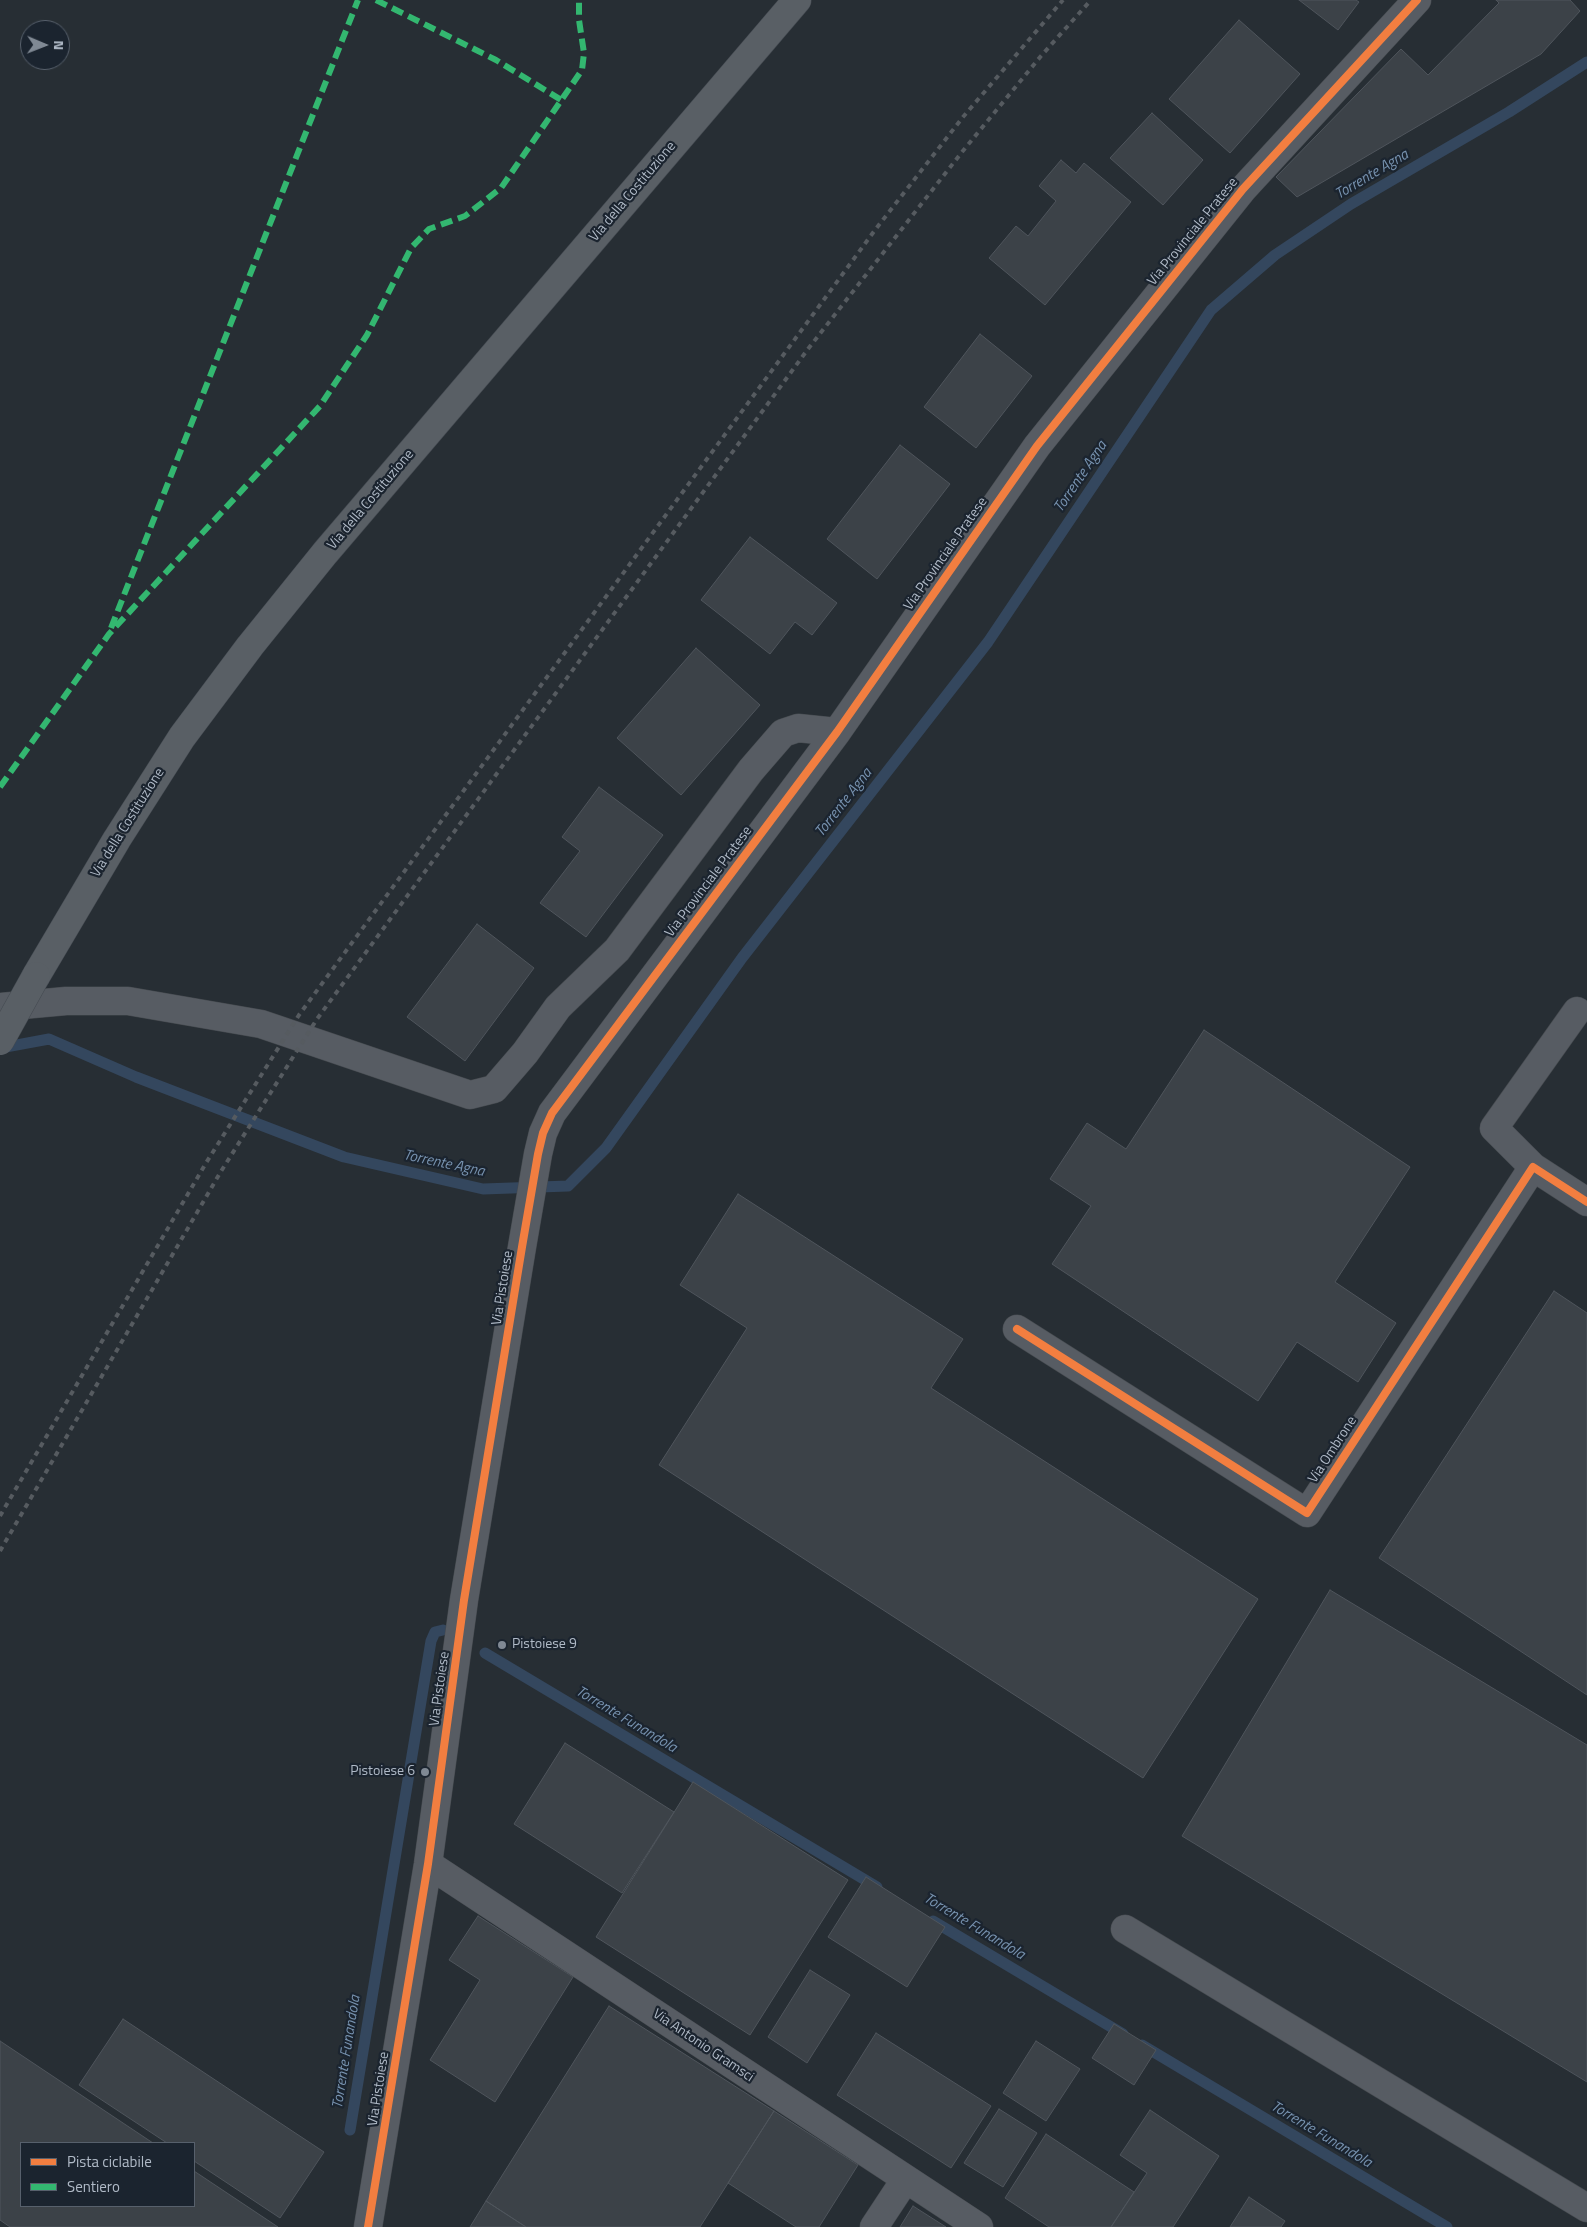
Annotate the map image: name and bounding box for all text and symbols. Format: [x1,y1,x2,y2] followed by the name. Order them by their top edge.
[20,20,70,70] north arrow
[49,40,70,50] text: N
[586,139,680,245] street label: Via della Costituzione
[1332,146,1412,204] water label: Torrente Agna
[1144,175,1242,289] street label: Via Provinciale Pratese
[1051,438,1111,516] water label: Torrente Agna
[324,447,418,553] street label: Via della Costituzione
[901,494,991,614] street label: Via Provinciale Pratese
[88,765,168,881] street label: Via della Costituzione
[812,765,876,841] water label: Torrente Agna
[662,823,756,941] street label: Via Provinciale Pratese
[402,1147,486,1181] water label: Torrente Agna
[489,1250,517,1326] street label: Via Pistoiese
[1305,1413,1361,1487] street label: Via Ombrone
[512,1637,577,1653] place label: Pistoiese 9
[496,1639,508,1651] marker: Pistoiese 9
[426,1651,454,1727] street label: Via Pistoiese
[572,1683,680,1757] water label: Torrente Funandola
[350,1764,415,1780] place label: Pistoiese 6
[419,1766,431,1778] marker: Pistoiese 6
[920,1890,1028,1964] water label: Torrente Funandola
[329,1994,365,2110] water label: Torrente Funandola
[649,2006,757,2086] street label: Via Antonio Gramsci
[365,2051,393,2127] street label: Via Pistoiese
[1267,2098,1375,2172] water label: Torrente Funandola
[20,2142,195,2207] legend
[67,2150,152,2173] text: Pista ciclabile
[67,2175,120,2198] text: Sentiero

